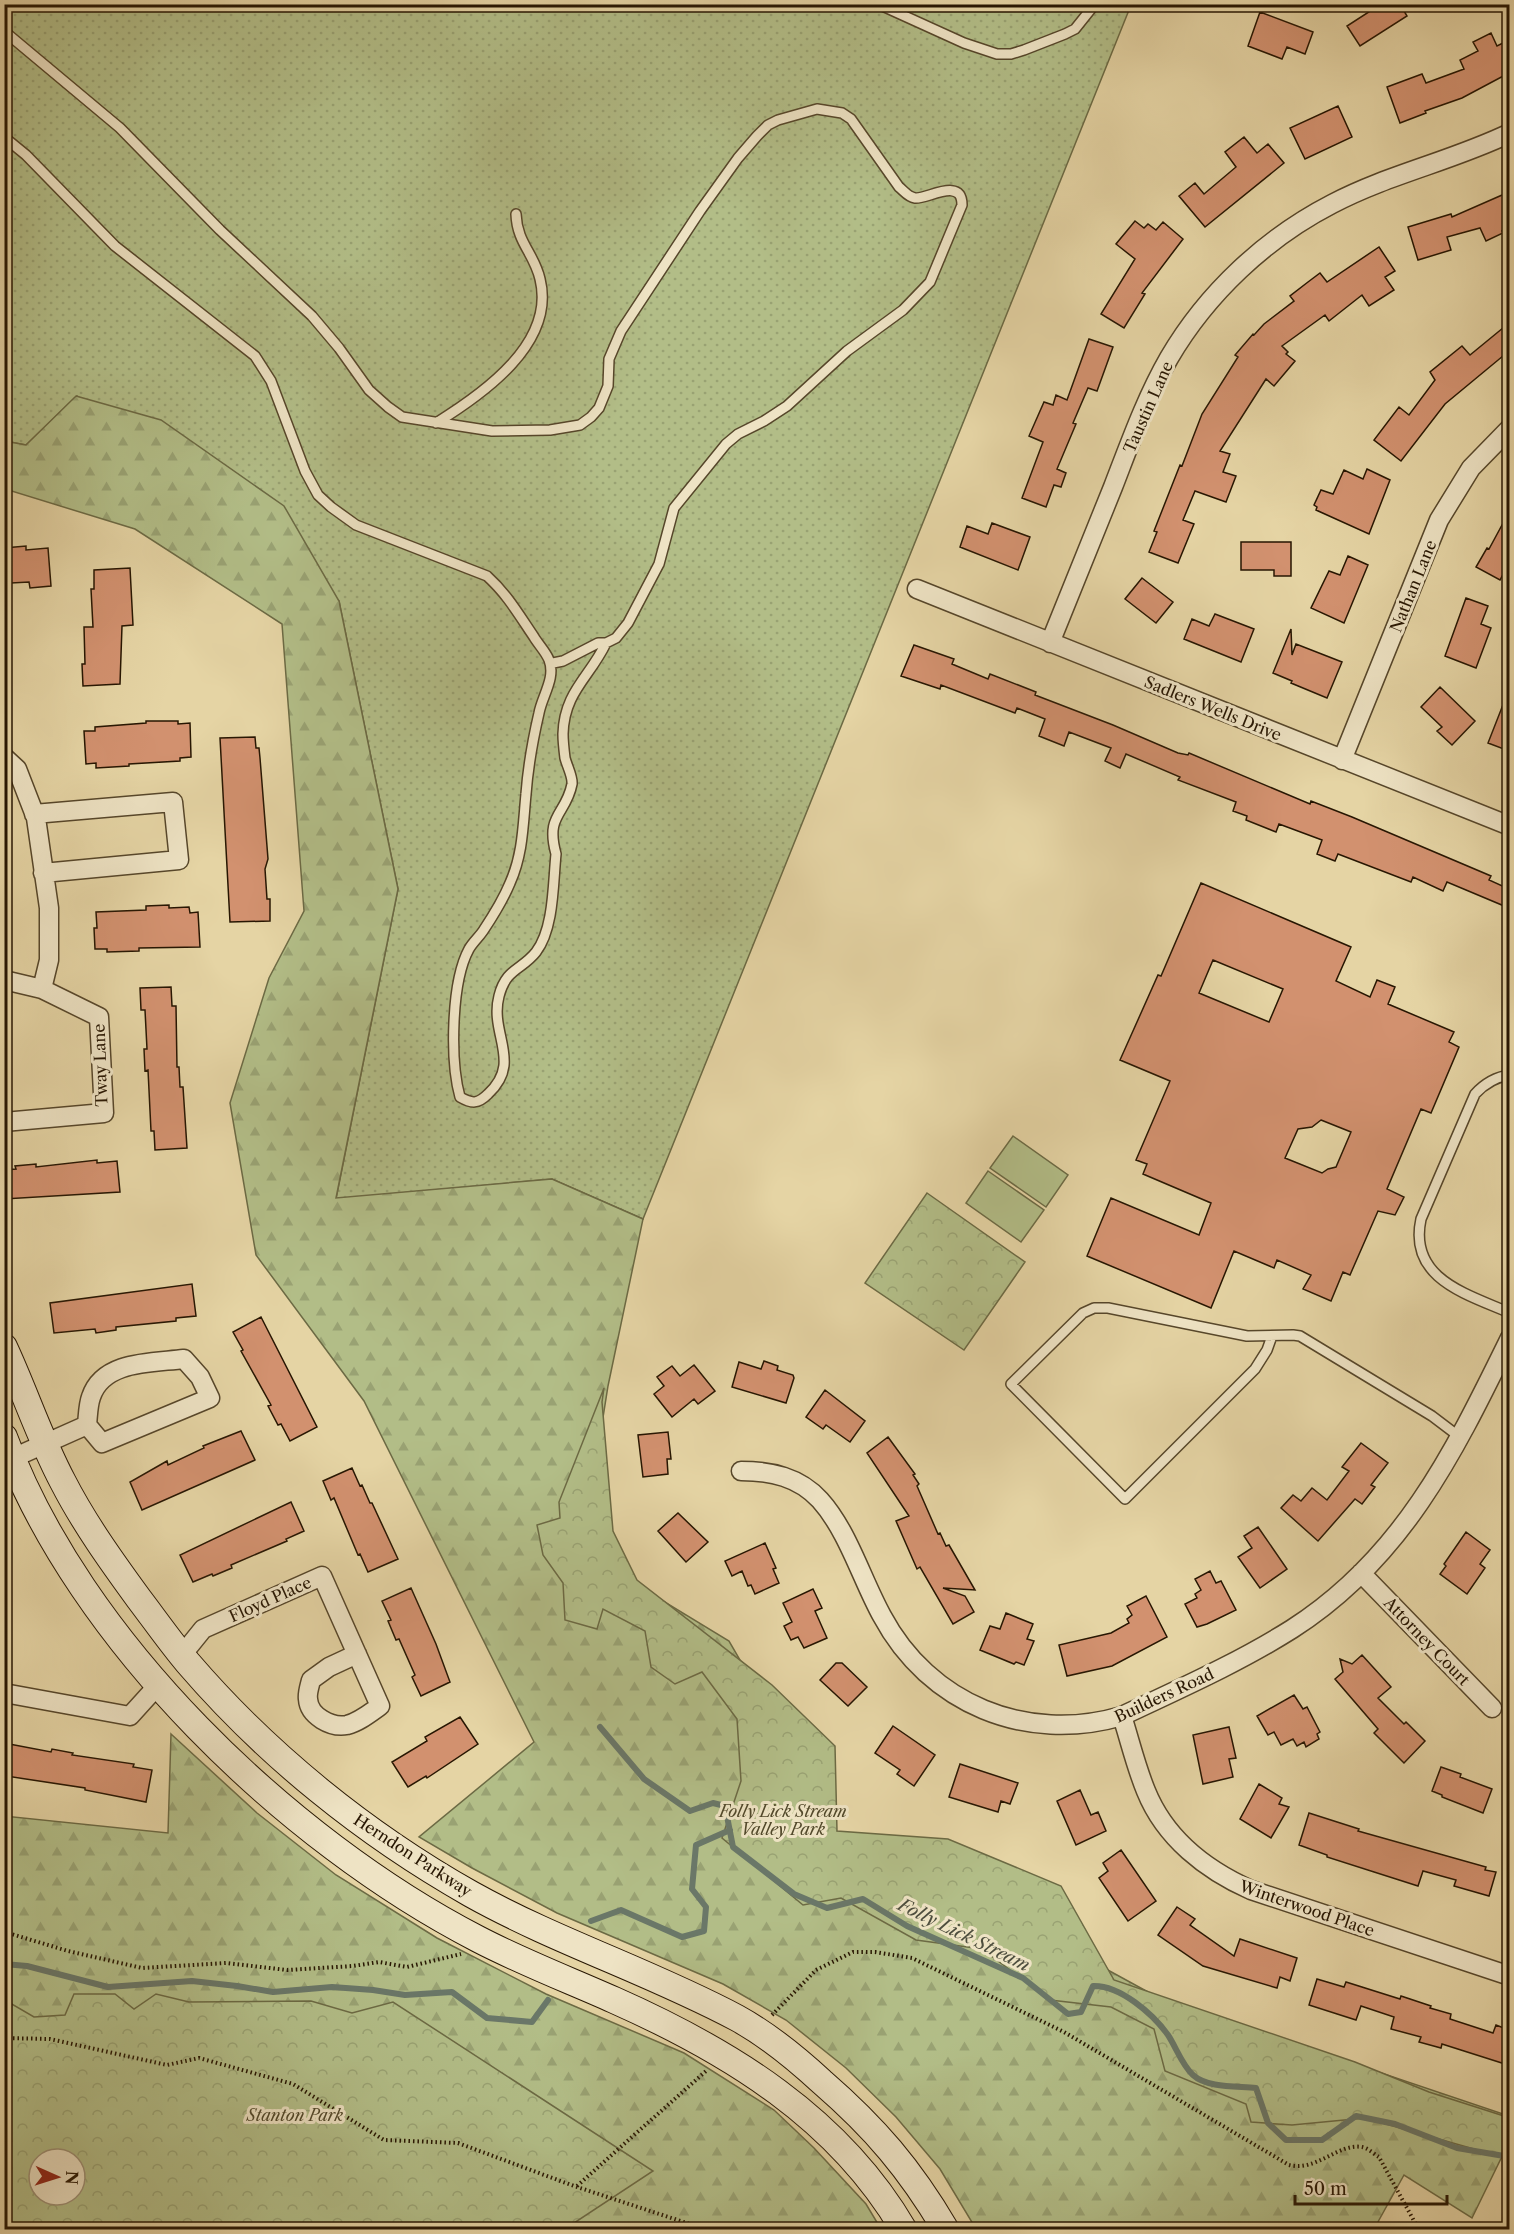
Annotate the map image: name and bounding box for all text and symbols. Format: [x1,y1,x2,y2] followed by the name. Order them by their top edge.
[1119,358,1177,456] street label: Taustin Lane
[1385,537,1441,635] street label: Nathan Lane
[1141,671,1285,745] street label: Sadlers Wells Drive
[89,1023,111,1107] street label: Tway Lane
[226,1572,314,1626] street label: Floyd Place
[1379,1592,1474,1690] street label: Attorney Court
[1111,1663,1217,1727] street label: Builders Road
[717,1801,847,1839] park label: Folly Lick Stream Valley Park
[350,1809,477,1901] street label: Herndon Parkway
[1236,1875,1377,1940] street label: Winterwood Place
[893,1893,1033,1976] water label: Folly Lick Stream
[246,2105,344,2125] park label: Stanton Park
[27,2147,87,2207] north arrow
[1295,2168,1446,2206] scale bar
[62,2170,82,2185] text: N
[1304,2178,1347,2200] text: 50 m

